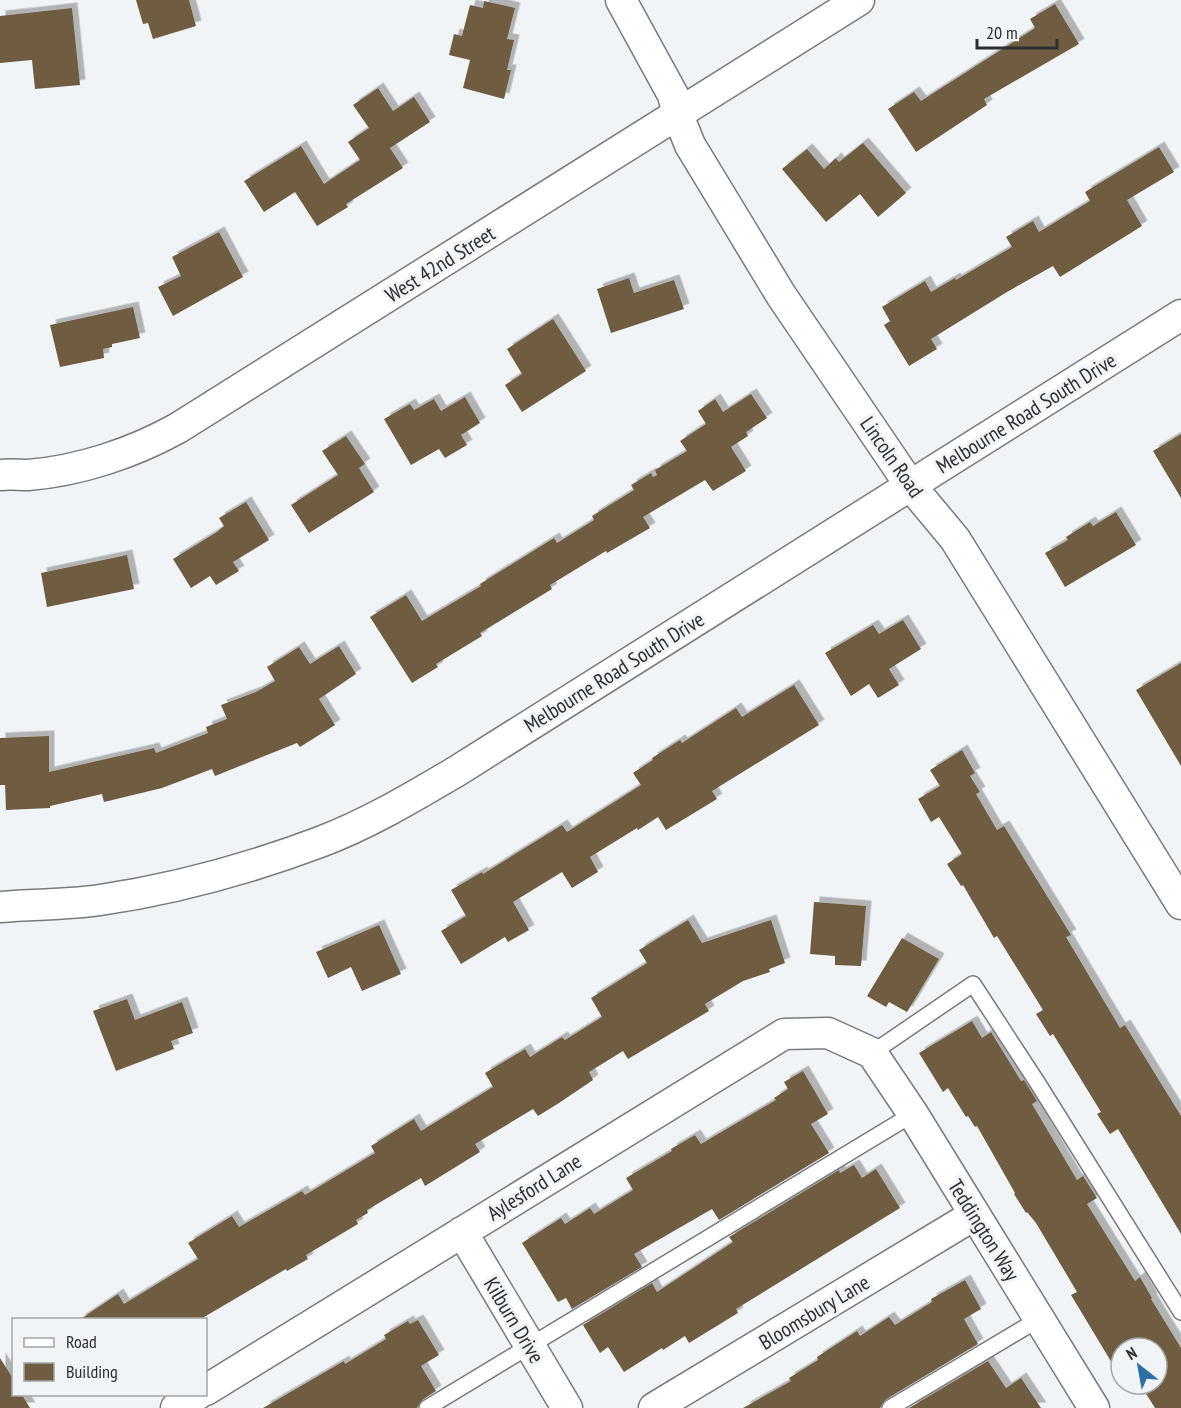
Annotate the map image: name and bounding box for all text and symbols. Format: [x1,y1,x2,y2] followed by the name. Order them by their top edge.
[977,12,1056,50] scale bar
[986,21,1018,44] text: 20 m
[380,219,500,308] street label: West 42nd Street
[931,347,1121,479] street label: Melbourne Road South Drive
[854,411,930,503] street label: Lincoln Road
[519,606,709,738] street label: Melbourne Road South Drive
[482,1147,586,1227] street label: Aylesford Lane
[942,1174,1026,1286] street label: Teddington Way
[754,1268,874,1356] street label: Bloomsbury Lane
[478,1272,550,1368] street label: Kilburn Drive
[12,1318,207,1396] legend
[66,1330,97,1353] text: Road
[1109,1336,1169,1396] north arrow
[1122,1342,1140,1364] text: N
[66,1360,118,1383] text: Building

